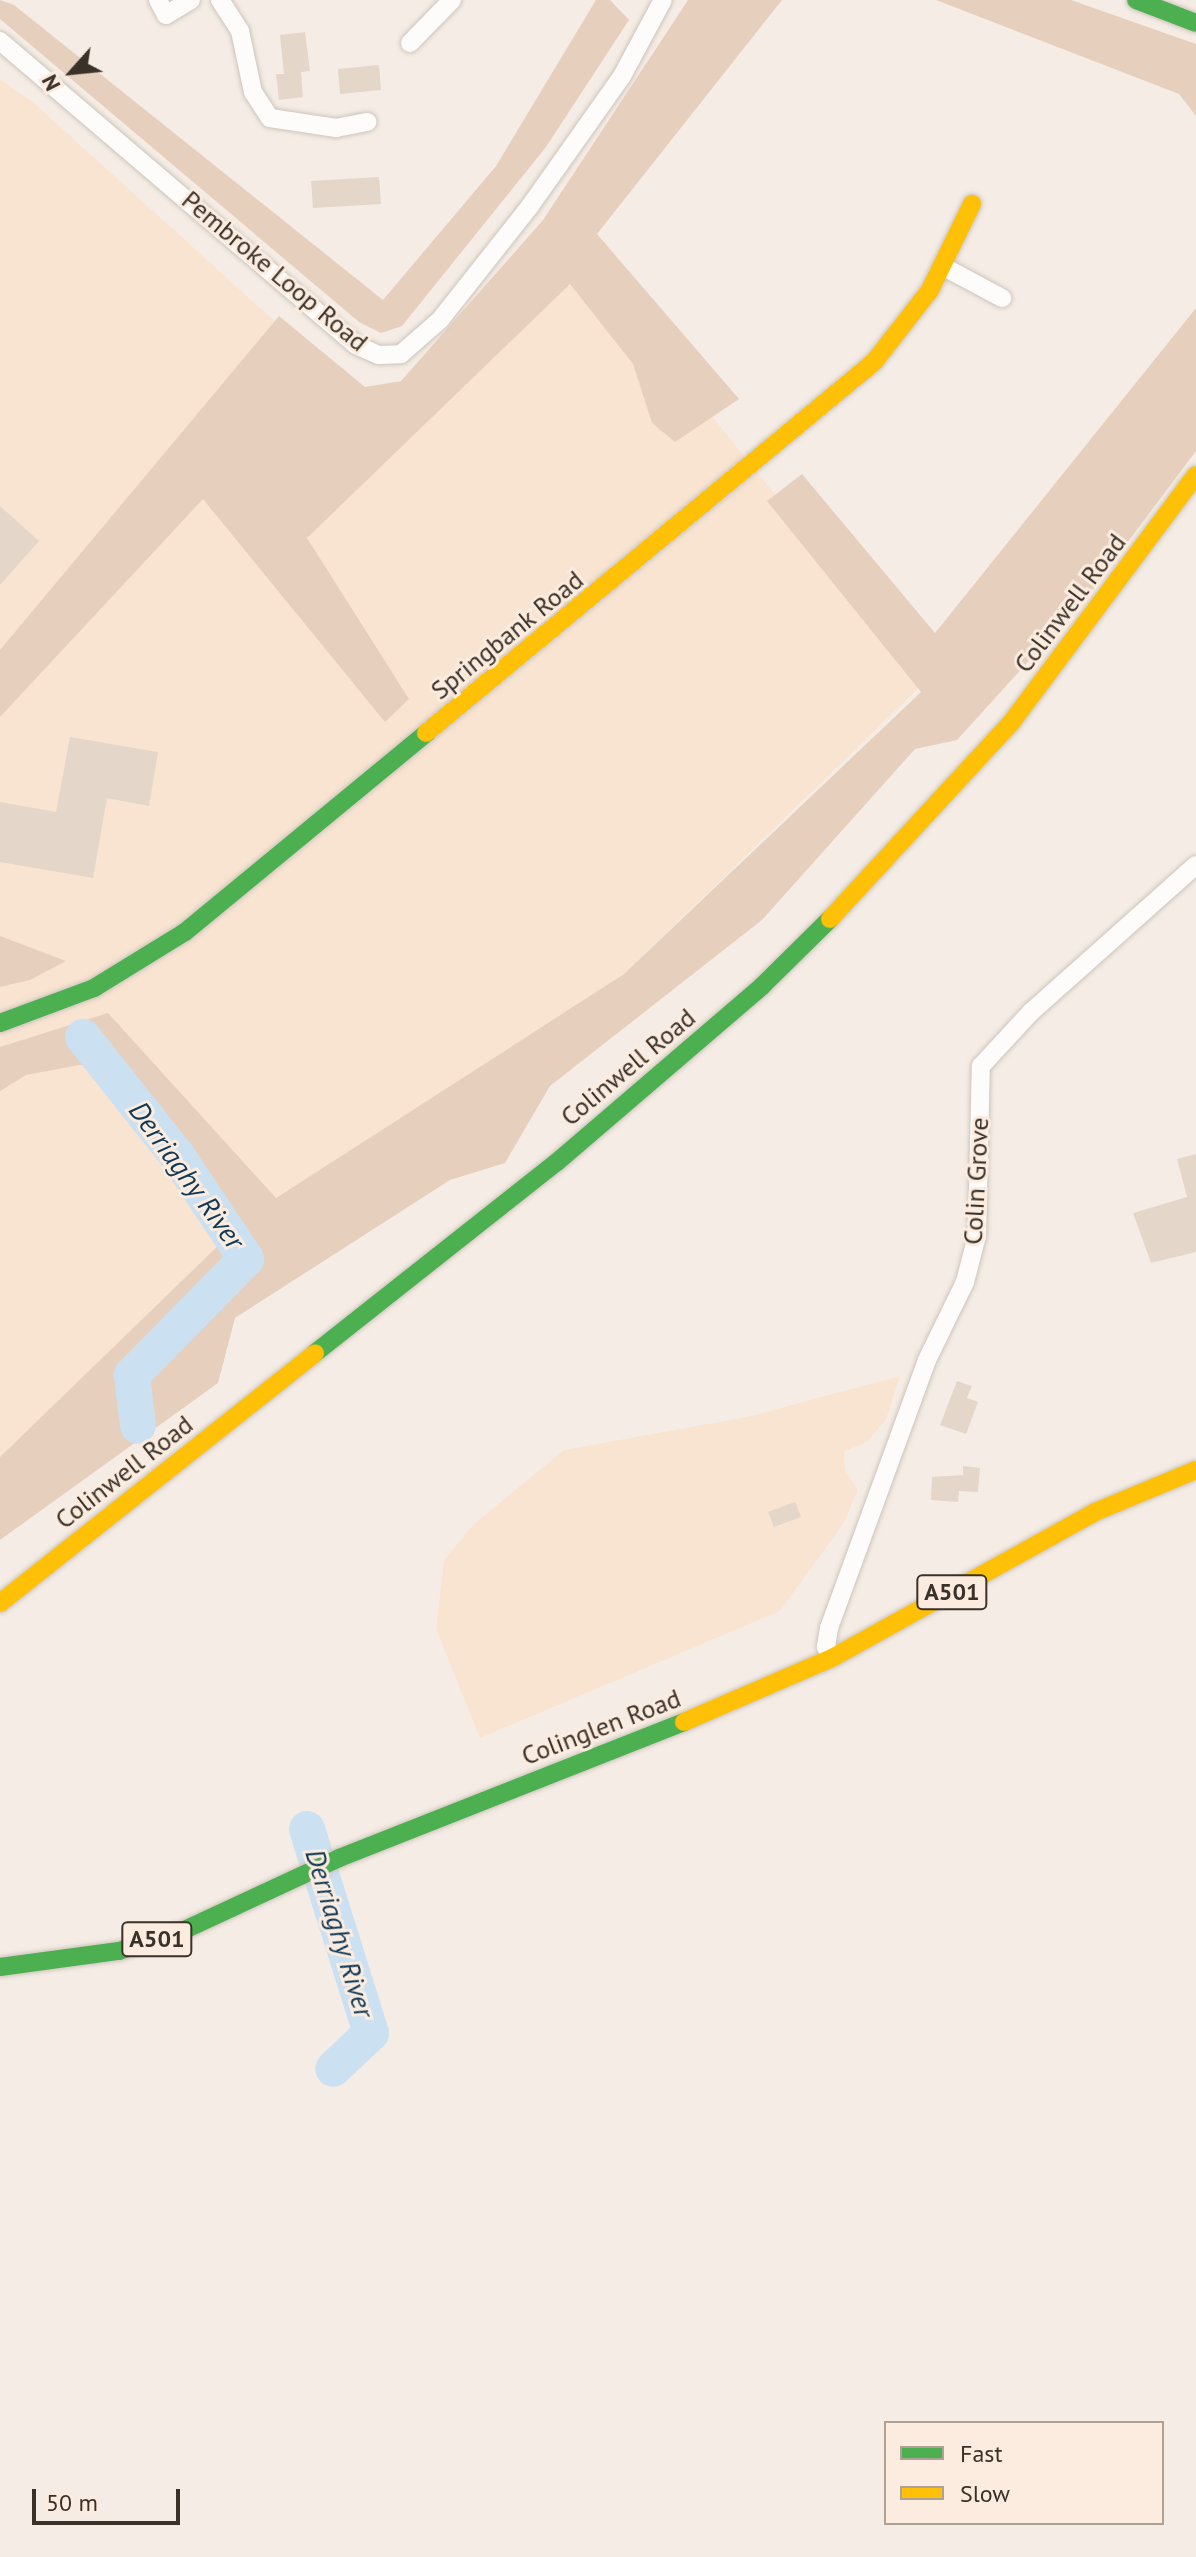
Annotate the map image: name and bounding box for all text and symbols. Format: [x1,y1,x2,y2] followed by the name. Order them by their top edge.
[32,32,112,112] north arrow
[35,70,66,96] text: N
[176,184,374,358] street label: Pembroke Loop Road
[1008,527,1132,679] street label: Colinwell Road
[424,564,590,706] street label: Springbank Road
[554,1002,702,1132] street label: Colinwell Road
[122,1094,252,1256] water label: Derriaghy River
[957,1117,995,1245] street label: Colin Grove
[49,1409,199,1535] street label: Colinwell Road
[916,1572,988,1612] road number: A501
[517,1682,685,1772] street label: Colinglen Road
[298,1844,382,2022] water label: Derriaghy River
[121,1919,193,1959] road number: A501
[884,2421,1164,2525] legend
[960,2438,1003,2469] text: Fast
[36,2473,184,2523] scale bar
[960,2478,1010,2509] text: Slow
[46,2487,98,2518] text: 50 m

